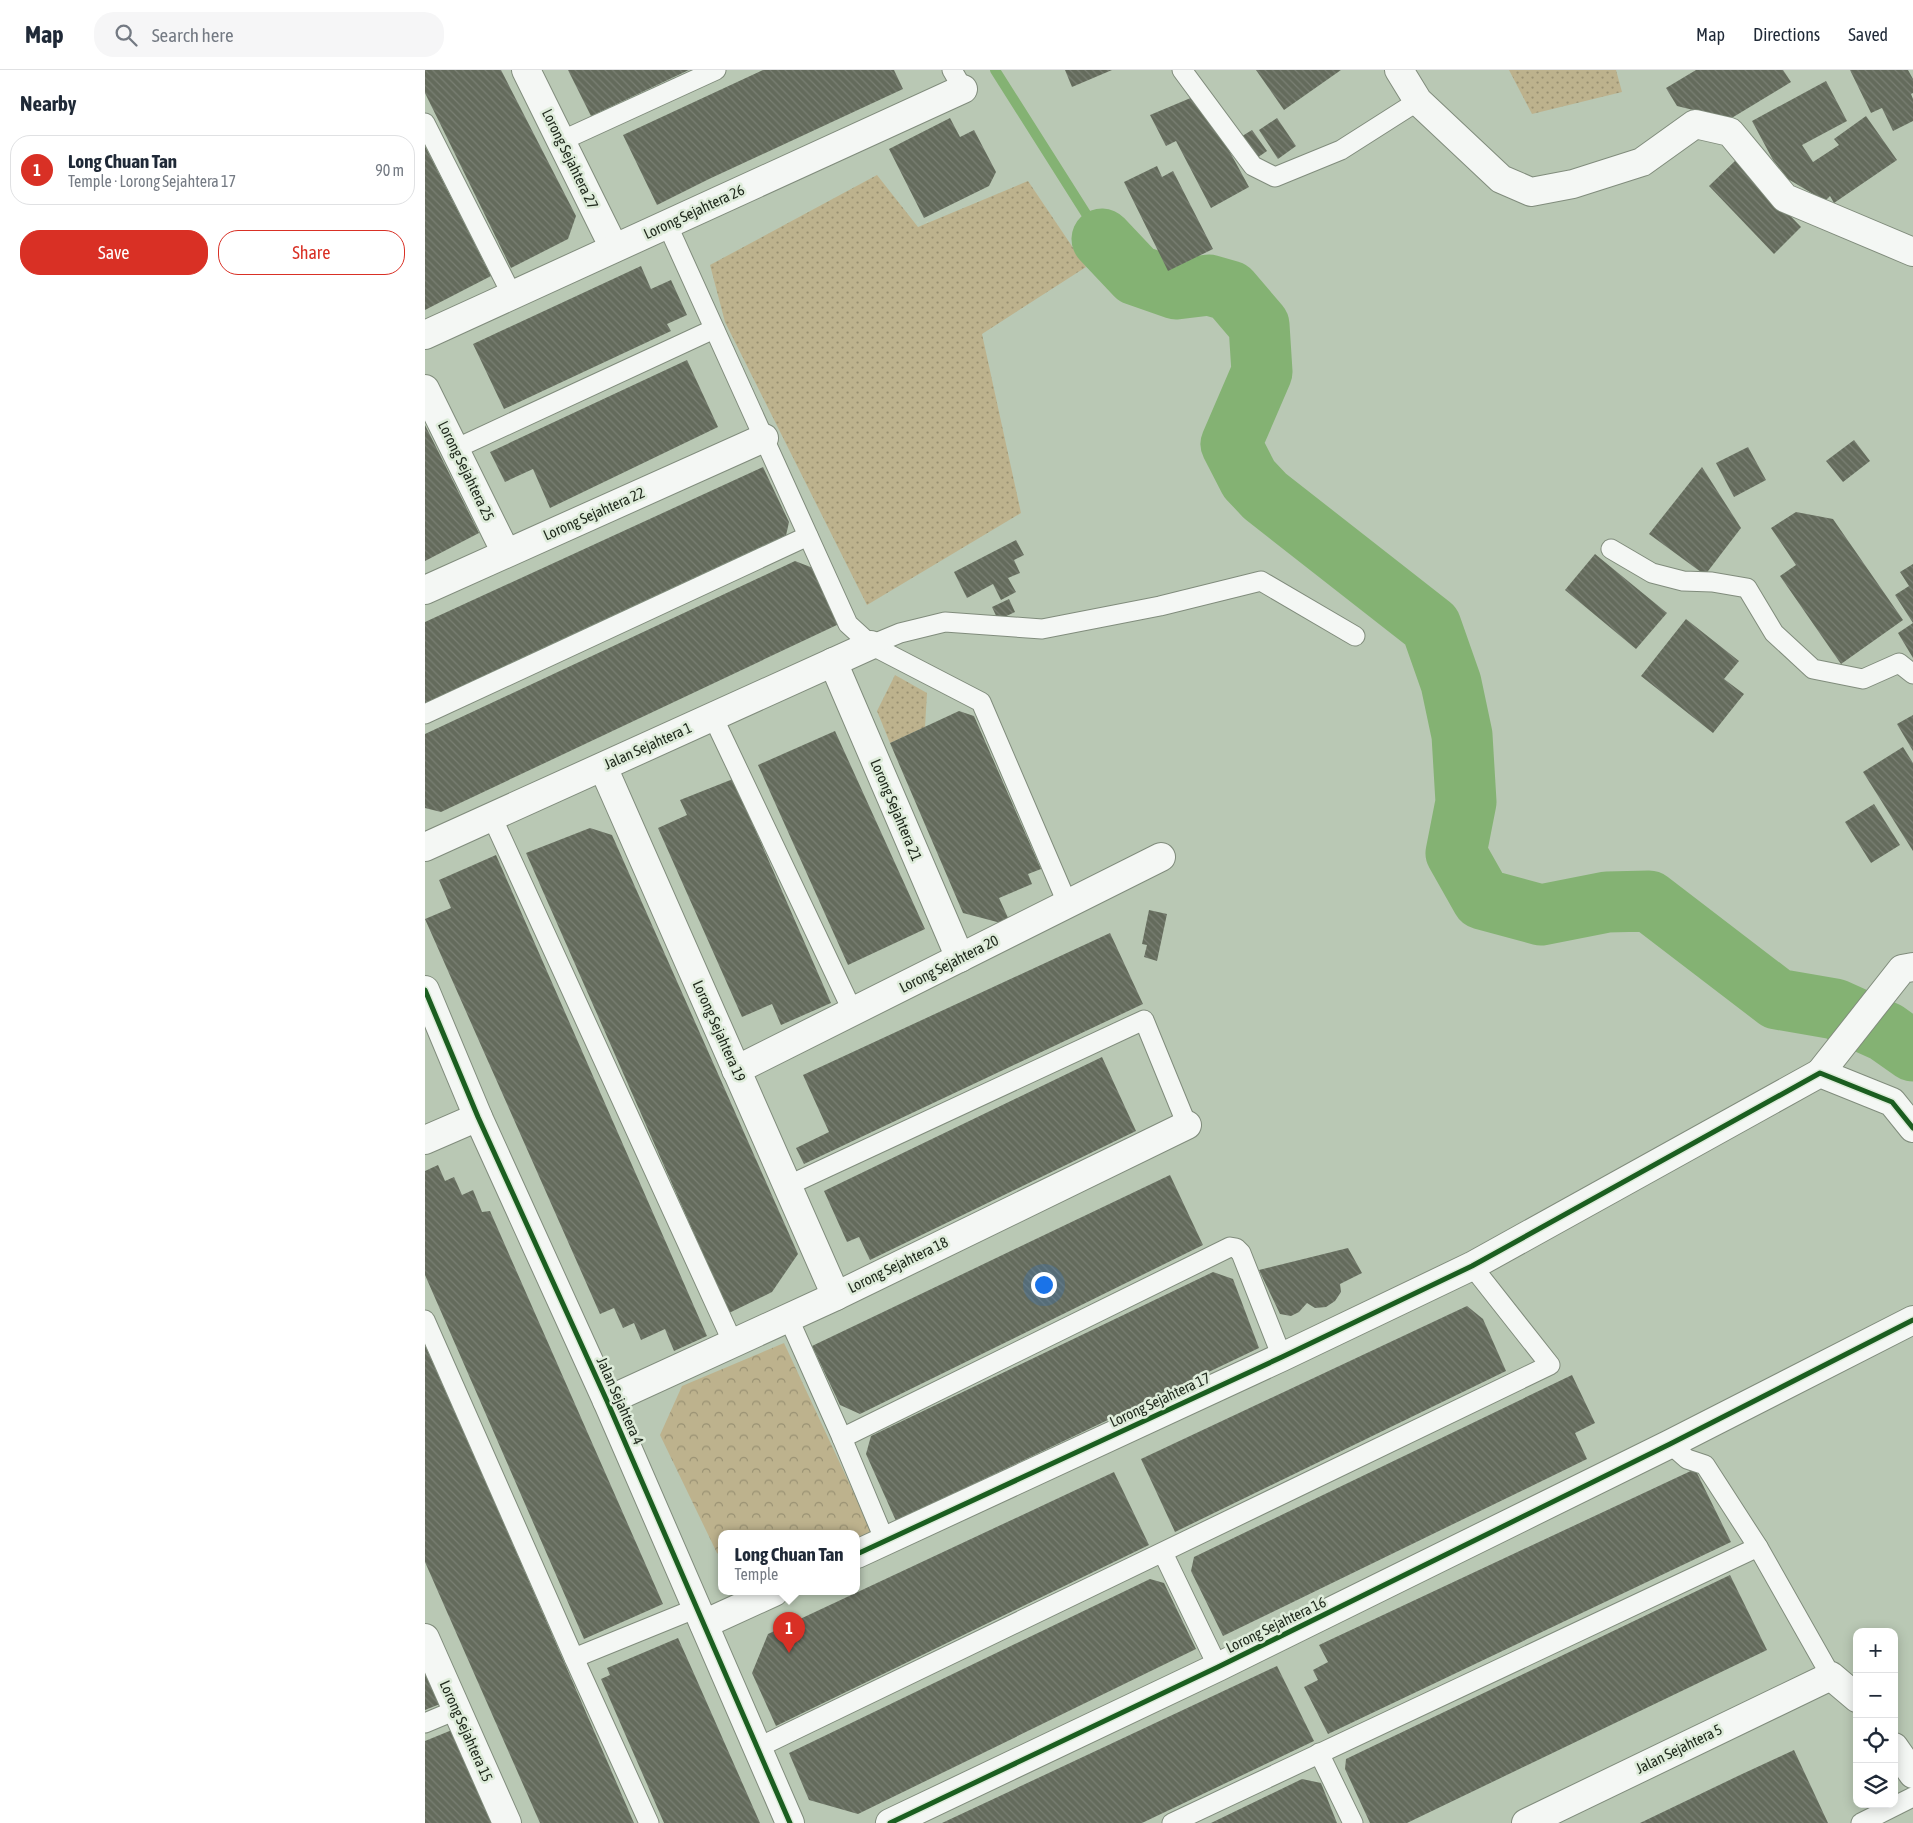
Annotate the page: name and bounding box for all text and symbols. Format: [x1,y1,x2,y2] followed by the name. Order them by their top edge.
[94,12,444,57] search box
[25,21,64,48] text: Map
[112,21,140,49] icon: search
[152,24,234,46] text: Search here
[1696,24,1725,45] text: Map
[1753,24,1820,45] text: Directions
[1848,24,1888,45] text: Saved
[20,91,76,115] text: Nearby
[539,106,602,212] street label: Lorong Sejahtera 27
[68,150,177,172] text: Long Chuan Tan
[33,161,41,179] text: 1
[375,161,404,179] text: 90 m
[68,172,236,190] text: Temple · Lorong Sejahtera 17
[641,181,747,242] street label: Lorong Sejahtera 26
[20,230,208,275] button: Save
[218,230,405,275] button: Share
[435,418,498,524] street label: Lorong Sejahtera 25
[540,484,647,544] street label: Lorong Sejahtera 22
[601,719,694,772] street label: Jalan Sejahtera 1
[867,756,926,863] street label: Lorong Sejahtera 21
[896,931,1001,996] street label: Lorong Sejahtera 20
[689,977,749,1084] street label: Lorong Sejahtera 19
[845,1233,951,1296] street label: Lorong Sejahtera 18
[1031,1272,1057,1298] your location
[594,1354,647,1447] street label: Jalan Sejahtera 4
[1107,1369,1213,1430] street label: Lorong Sejahtera 17
[718,1530,860,1595] popup
[735,1543,843,1565] text: Long Chuan Tan
[735,1565,778,1583] text: Temple
[1223,1593,1329,1656] street label: Lorong Sejahtera 16
[773,1612,805,1653] pin: 1
[1853,1628,1898,1808] map controls
[1853,1628,1898,1673] button: +
[1853,1673,1898,1718] button: −
[436,1677,496,1784] street label: Lorong Sejahtera 15
[1853,1718,1898,1763] button: locate
[1633,1720,1725,1777] street label: Jalan Sejahtera 5
[1853,1763,1898,1808] button: layers

